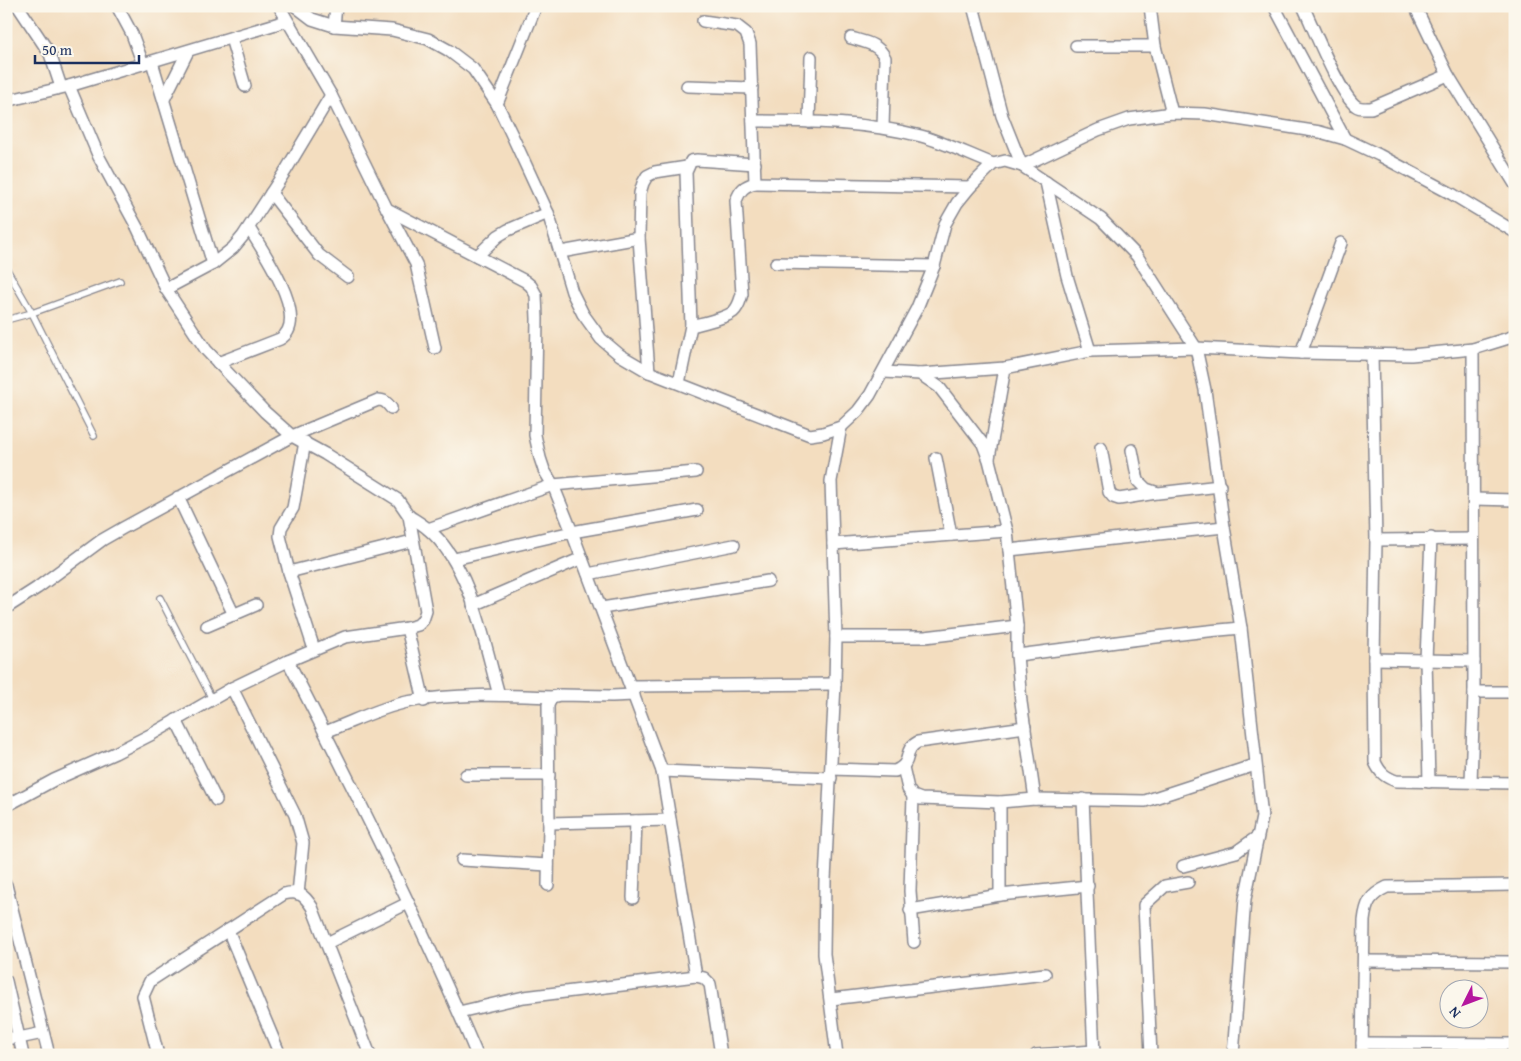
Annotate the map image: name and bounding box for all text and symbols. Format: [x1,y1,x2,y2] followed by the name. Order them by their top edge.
[35,32,139,64] scale bar
[42,39,73,60] text: 50 m
[1438,978,1488,1028] north arrow
[1443,1002,1465,1023] text: N

